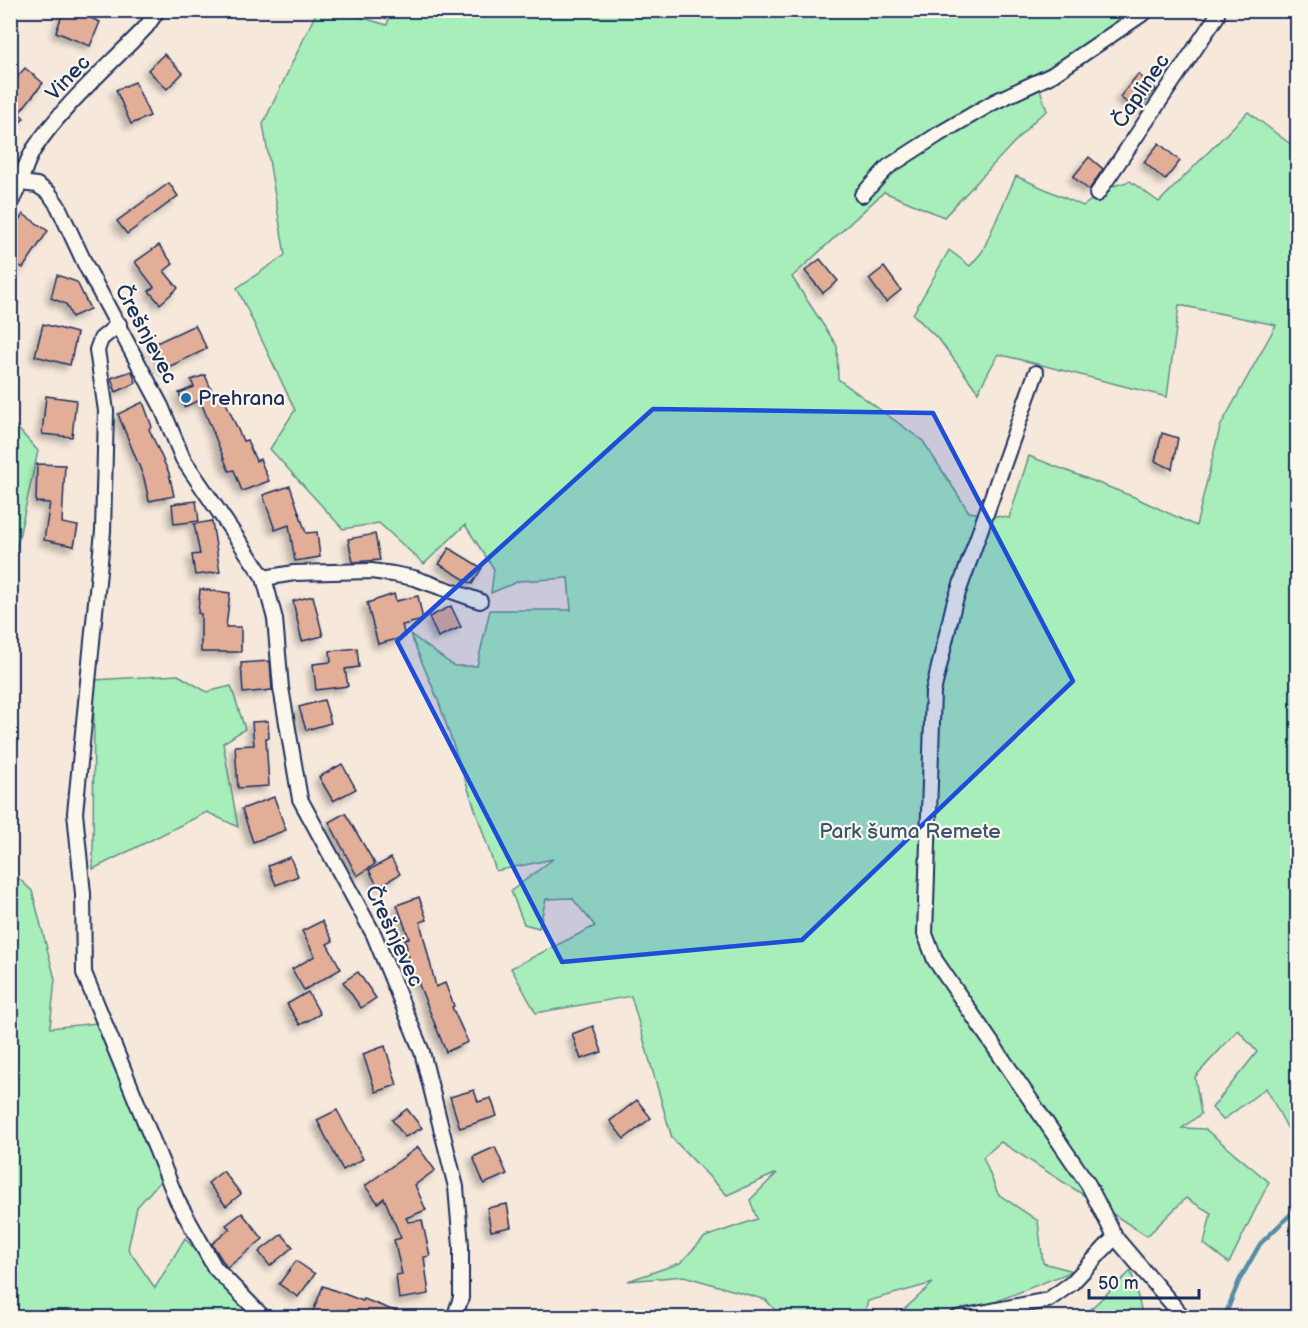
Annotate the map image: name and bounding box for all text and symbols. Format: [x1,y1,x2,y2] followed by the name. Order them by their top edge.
[1106,49,1175,133] street label: Čaplinec
[40,50,96,106] street label: Vinec
[109,280,183,388] street label: Črešnjevec
[198,386,285,411] place label: Prehrana
[179,391,193,405] marker: Prehrana
[819,819,1001,844] park label: Park šuma Remete
[360,881,429,991] street label: Črešnjevec
[1089,1262,1198,1300] scale bar
[1098,1273,1139,1294] text: 50 m

